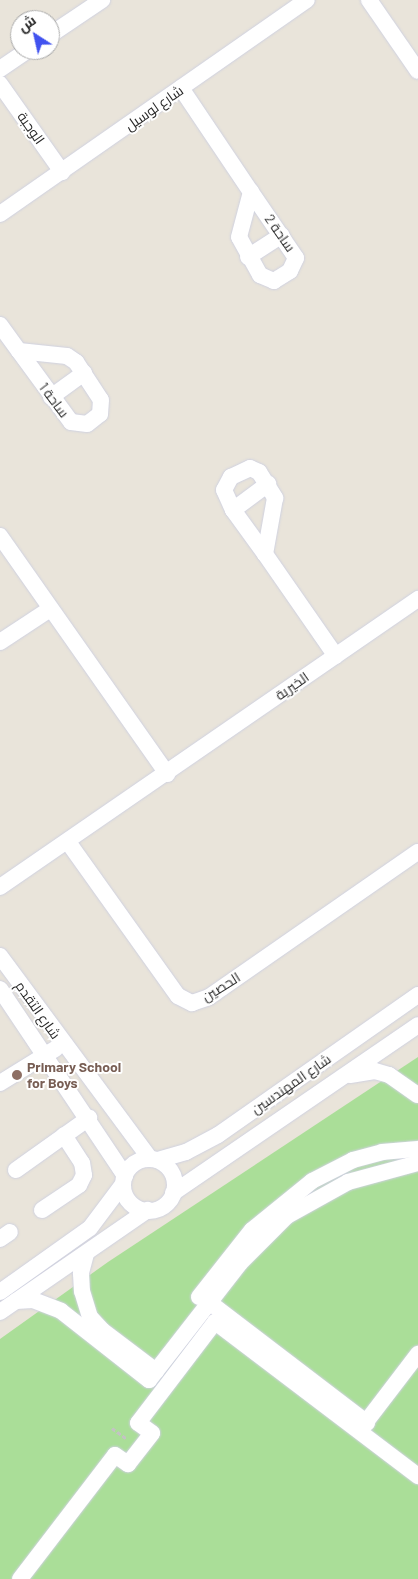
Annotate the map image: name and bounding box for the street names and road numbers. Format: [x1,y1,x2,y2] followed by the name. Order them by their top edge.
[122,82,186,134] street label: شارع لوسيل
[14,109,48,147] street label: الوجبة
[261,211,299,255] street label: ساحة 2
[35,379,73,421] street label: ساحة 1
[272,668,312,704] street label: الخيرية
[199,969,243,1005] street label: الحصين
[12,978,64,1042] street label: شارع التقدم
[248,1050,334,1118] street label: شارع المهندسين

